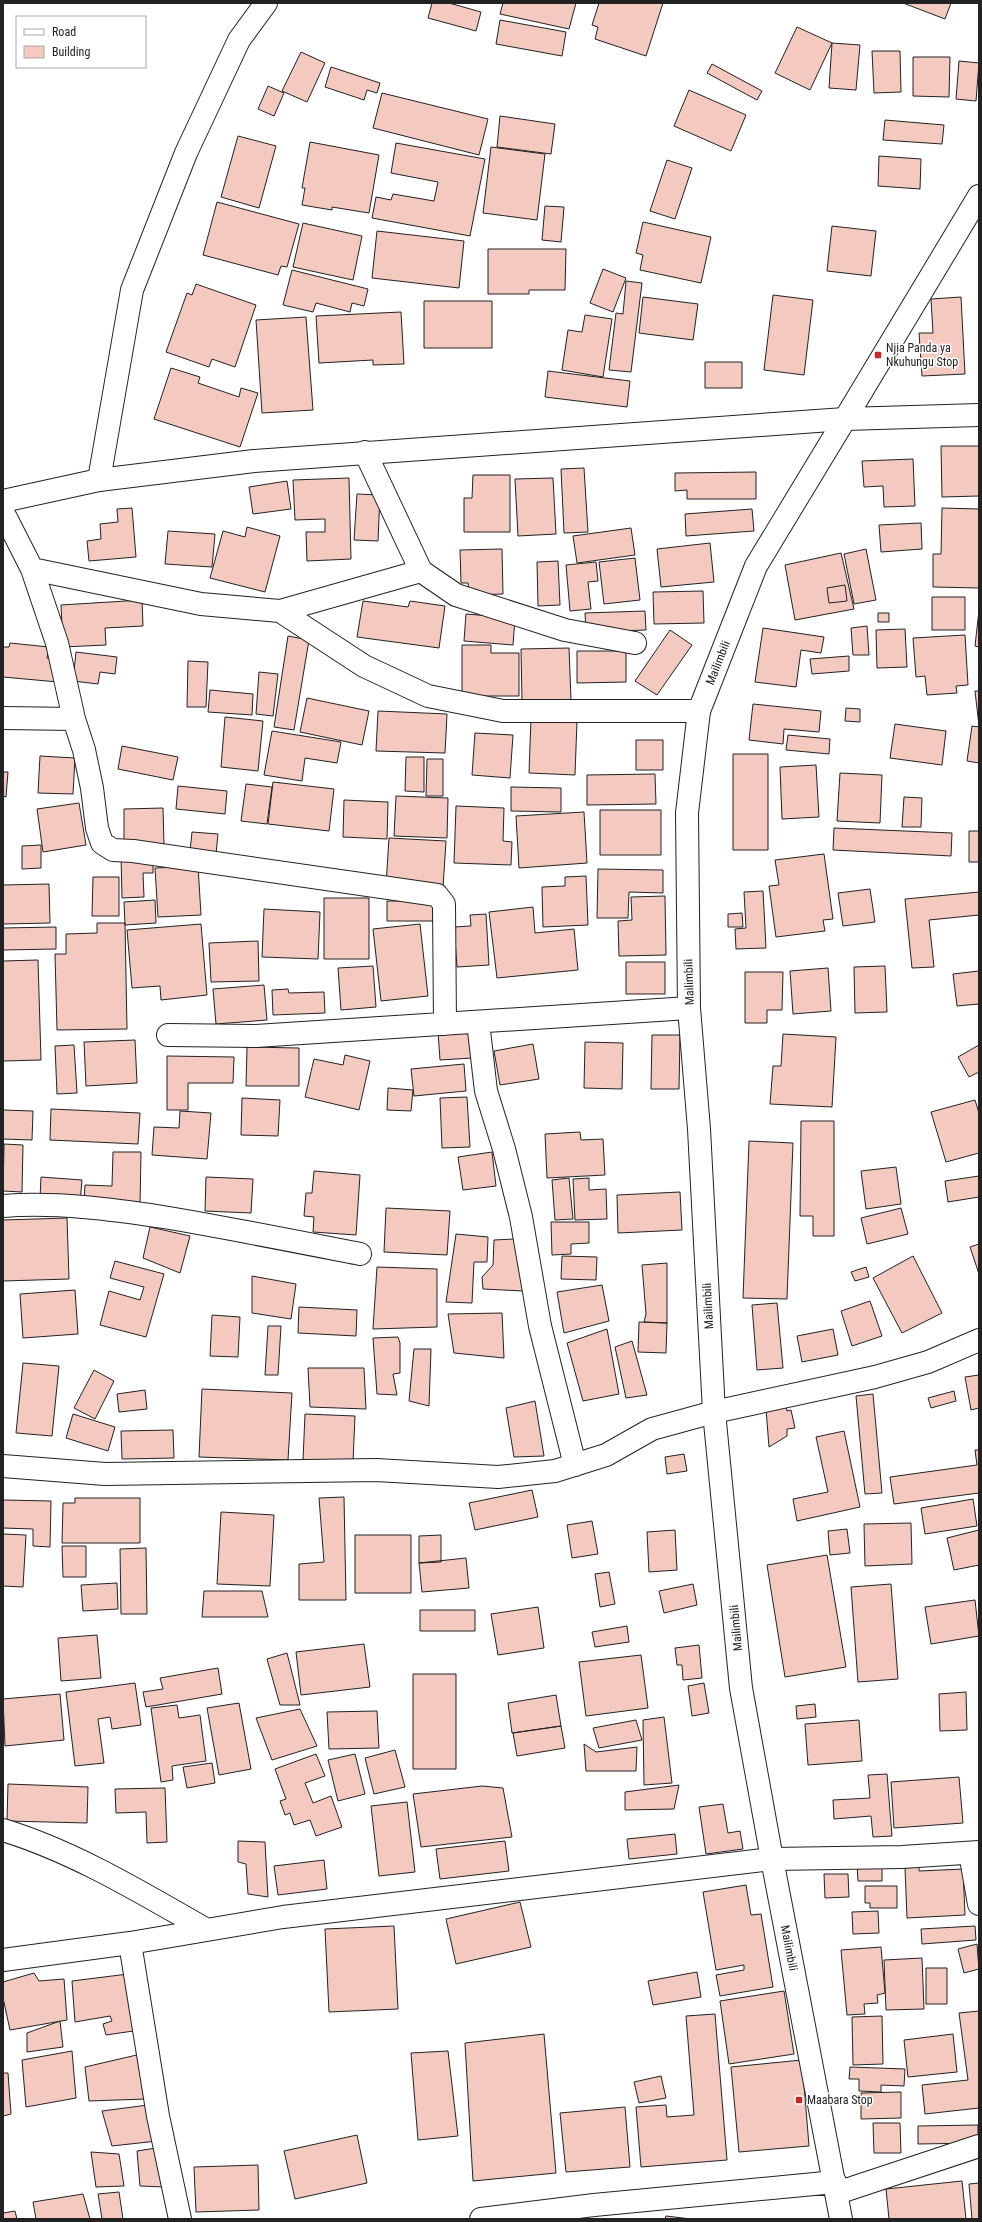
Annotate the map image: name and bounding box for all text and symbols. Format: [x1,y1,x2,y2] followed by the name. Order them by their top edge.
[16,16,146,68] legend
[52,25,76,39] text: Road
[52,45,90,59] text: Building
[886,341,958,369] place label: Njia Panda ya Nkuhungu Stop
[873,350,883,360] marker: Njia Panda ya Nkuhungu Stop
[703,639,733,687] street label: Mailimbili
[681,959,697,1005] street label: Mailimbili
[700,1283,716,1329] street label: Mailimbili
[727,1604,745,1652] street label: Mailimbili
[778,1924,800,1972] street label: Mailimbili
[807,2093,873,2107] place label: Maabara Stop
[794,2095,804,2105] marker: Maabara Stop

